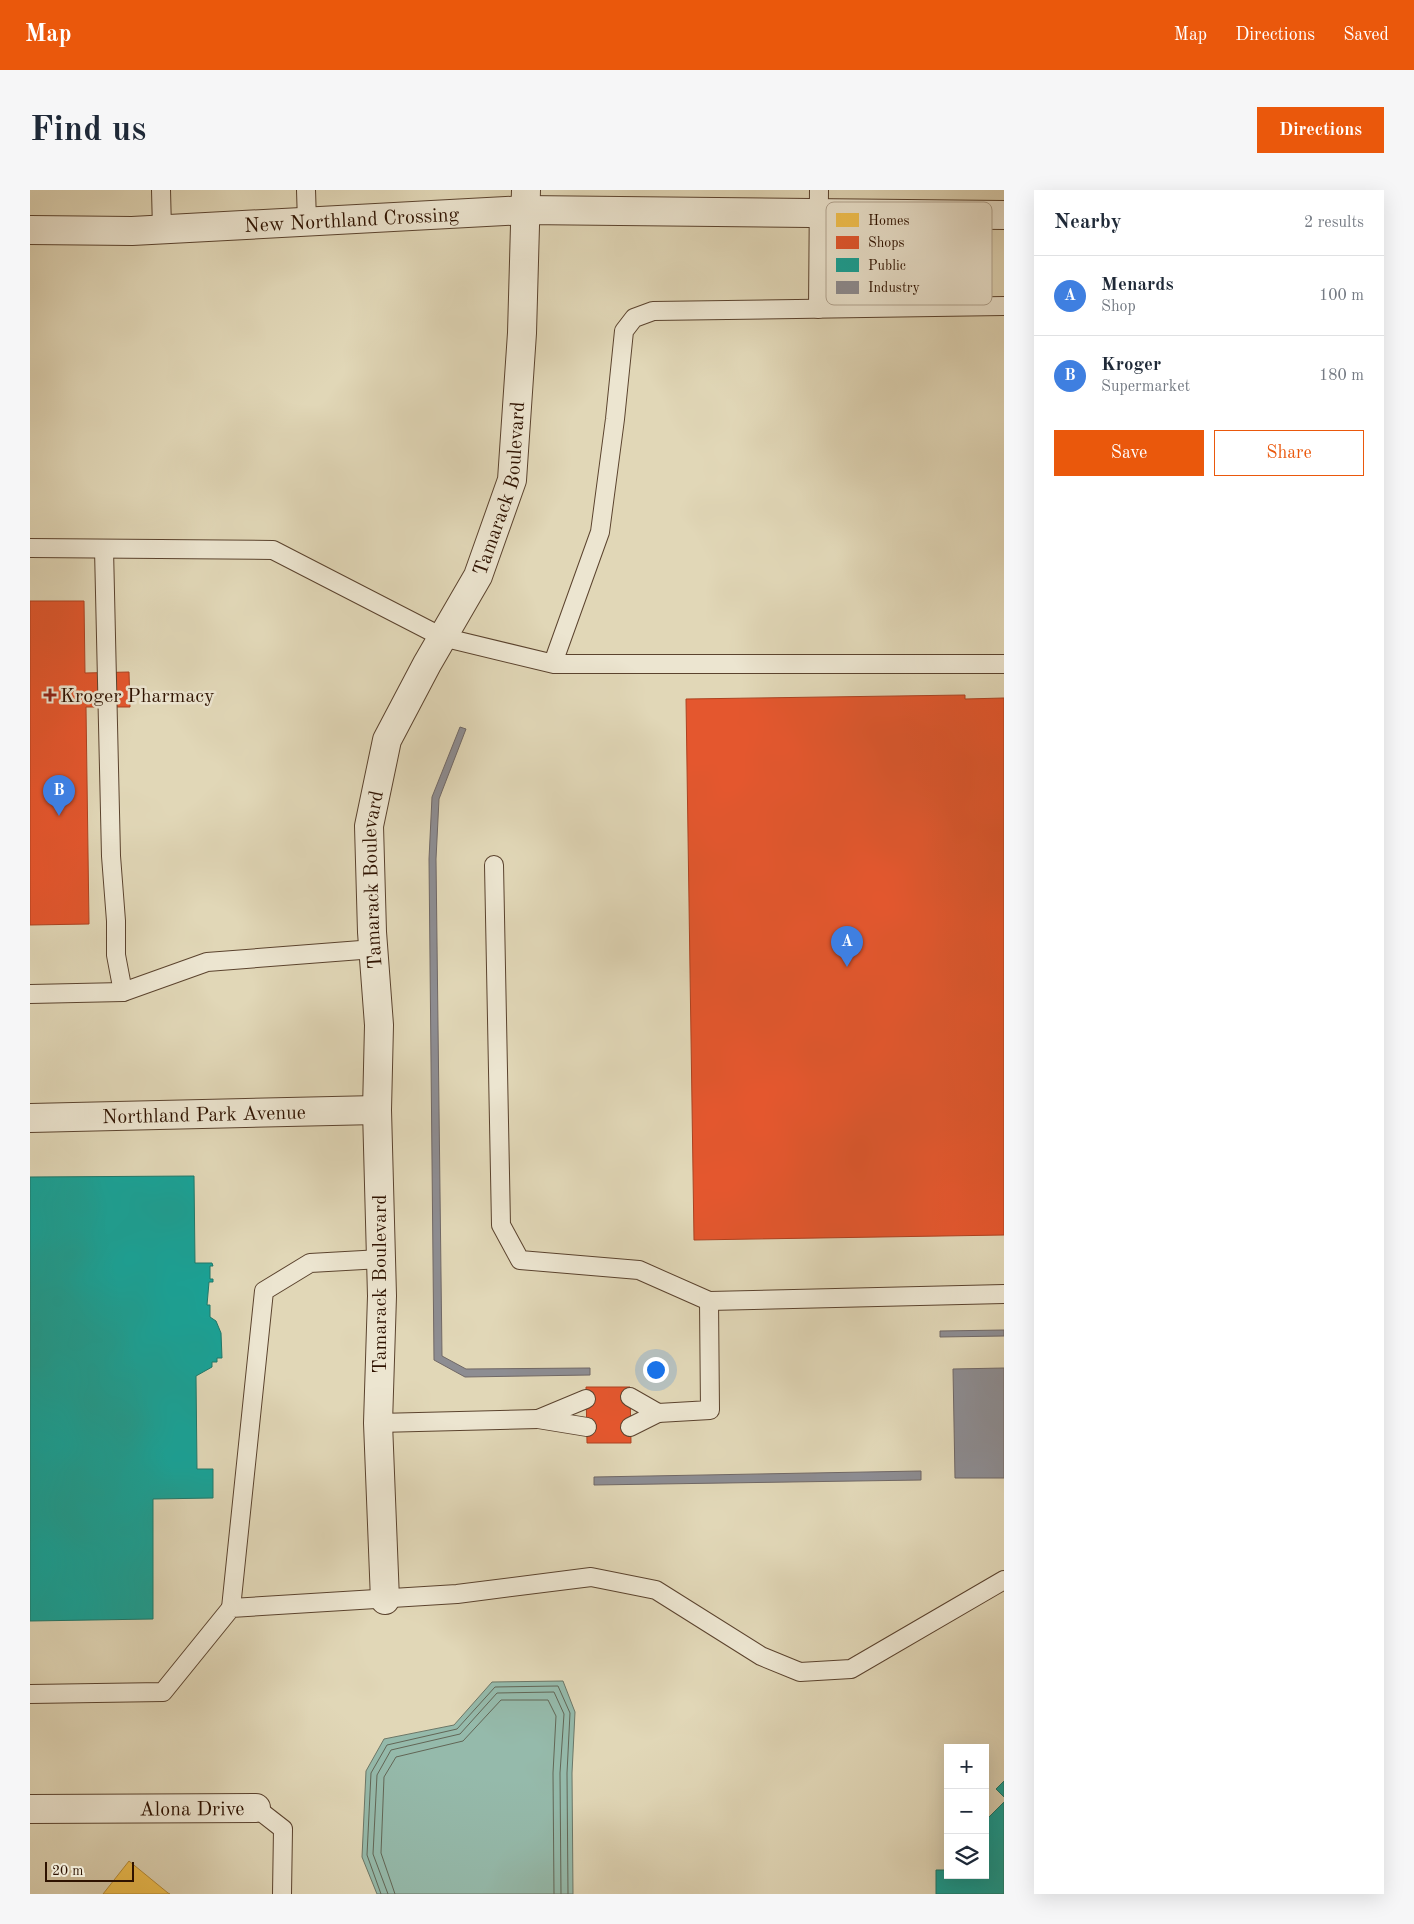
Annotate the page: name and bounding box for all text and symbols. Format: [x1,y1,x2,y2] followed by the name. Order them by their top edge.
[25,23,72,47] text: Map
[1174,26,1207,44] text: Map
[1235,26,1315,44] text: Directions
[1343,26,1389,44] text: Saved
[1257,107,1384,153] button: Directions
[30,113,146,148] text: Find us
[826,202,992,305] legend
[244,206,460,237] street label: New Northland Crossing
[1054,212,1122,233] text: Nearby
[868,214,910,228] text: Homes
[1304,215,1364,231] text: 2 results
[868,236,905,250] text: Shops
[868,259,906,273] text: Public
[1101,276,1174,295] text: Menards
[868,281,921,295] text: Industry
[1064,288,1076,304] text: A
[1319,288,1364,304] text: 100 m
[1101,299,1136,315] text: Shop
[1101,356,1161,375] text: Kroger
[1064,368,1076,384] text: B
[1319,368,1364,384] text: 180 m
[1101,379,1190,395] text: Supermarket
[471,401,529,579] street label: Tamarack Boulevard
[1054,430,1204,476] button: Save
[1214,430,1364,476] button: Share
[60,687,215,707] place label: Kroger Pharmacy
[44,689,56,701] marker: Kroger Pharmacy
[43,775,75,816] pin: B
[361,789,388,970] street label: Tamarack Boulevard
[831,926,863,967] pin: A
[102,1104,306,1128] street label: Northland Park Avenue
[371,1194,391,1374] street label: Tamarack Boulevard
[643,1357,669,1383] your location
[944,1744,989,1879] map controls
[944,1744,989,1789] button: +
[944,1789,989,1834] button: −
[139,1800,245,1821] street label: Alona Drive
[944,1834,989,1879] button: layers
[45,1859,134,1882] scale bar
[52,1864,83,1878] text: 20 m

